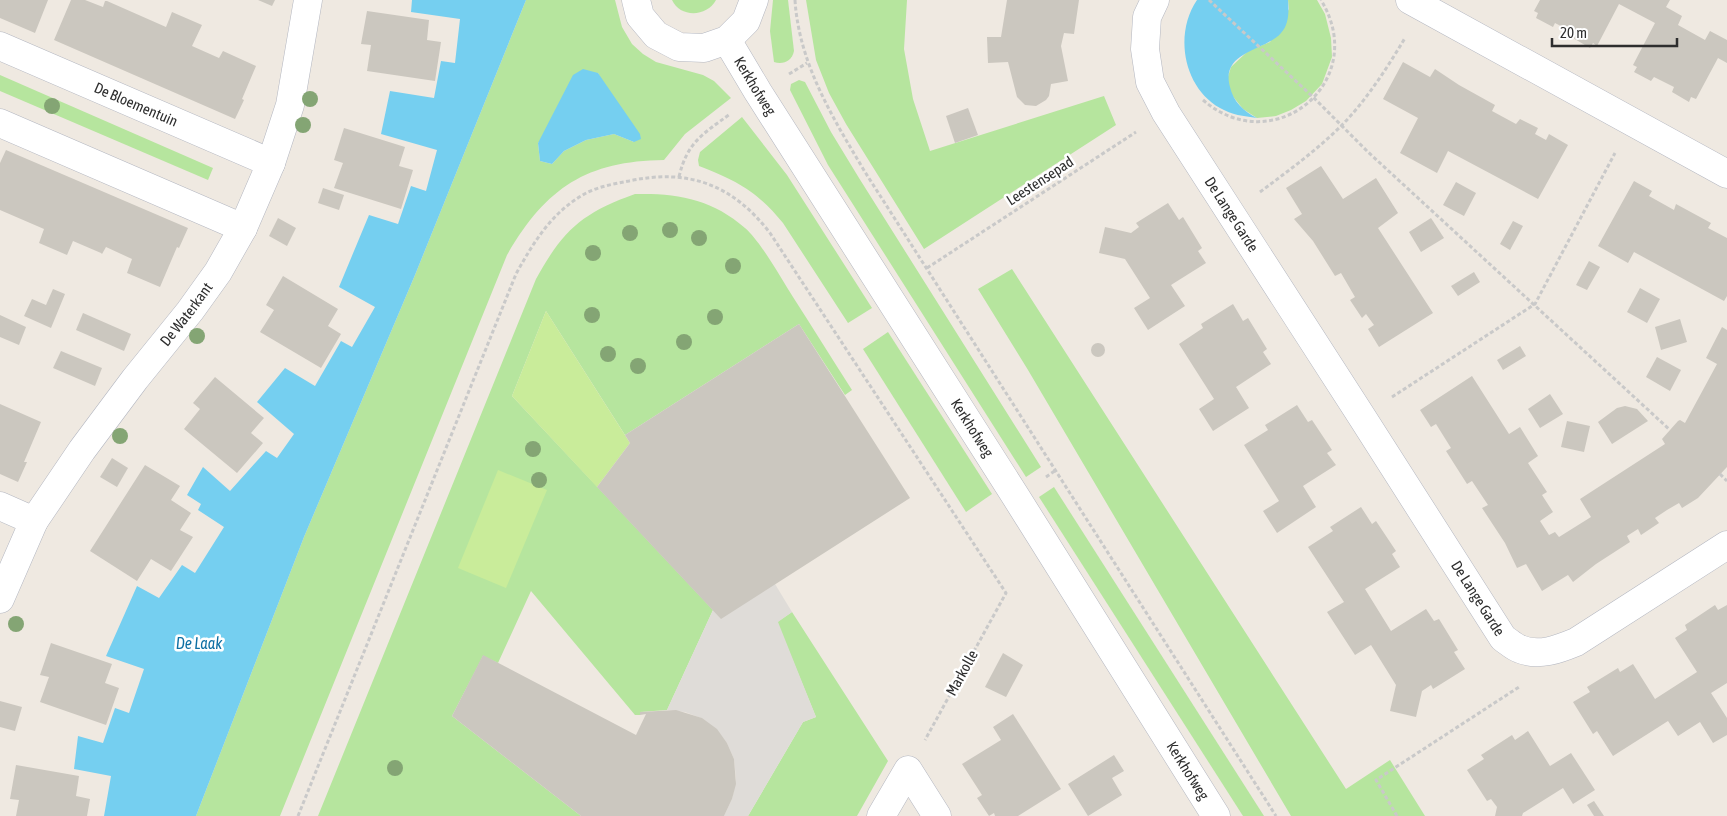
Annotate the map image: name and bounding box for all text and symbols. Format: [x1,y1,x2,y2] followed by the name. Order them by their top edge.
[1552,15,1677,47] scale bar
[1560,24,1587,41] text: 20 m
[731,54,780,119] street label: Kerkhofweg
[92,79,180,130] street label: De Bloementuin
[1003,153,1076,208] street label: Leestensepad
[1202,174,1262,255] street label: De Lange Garde
[156,279,216,349] street label: De Waterkant
[948,396,998,460] street label: Kerkhofweg
[1448,557,1508,639] street label: De Lange Garde
[176,634,223,652] water label: De Laak
[942,647,981,698] street label: Markolle
[1164,738,1213,803] street label: Kerkhofweg

